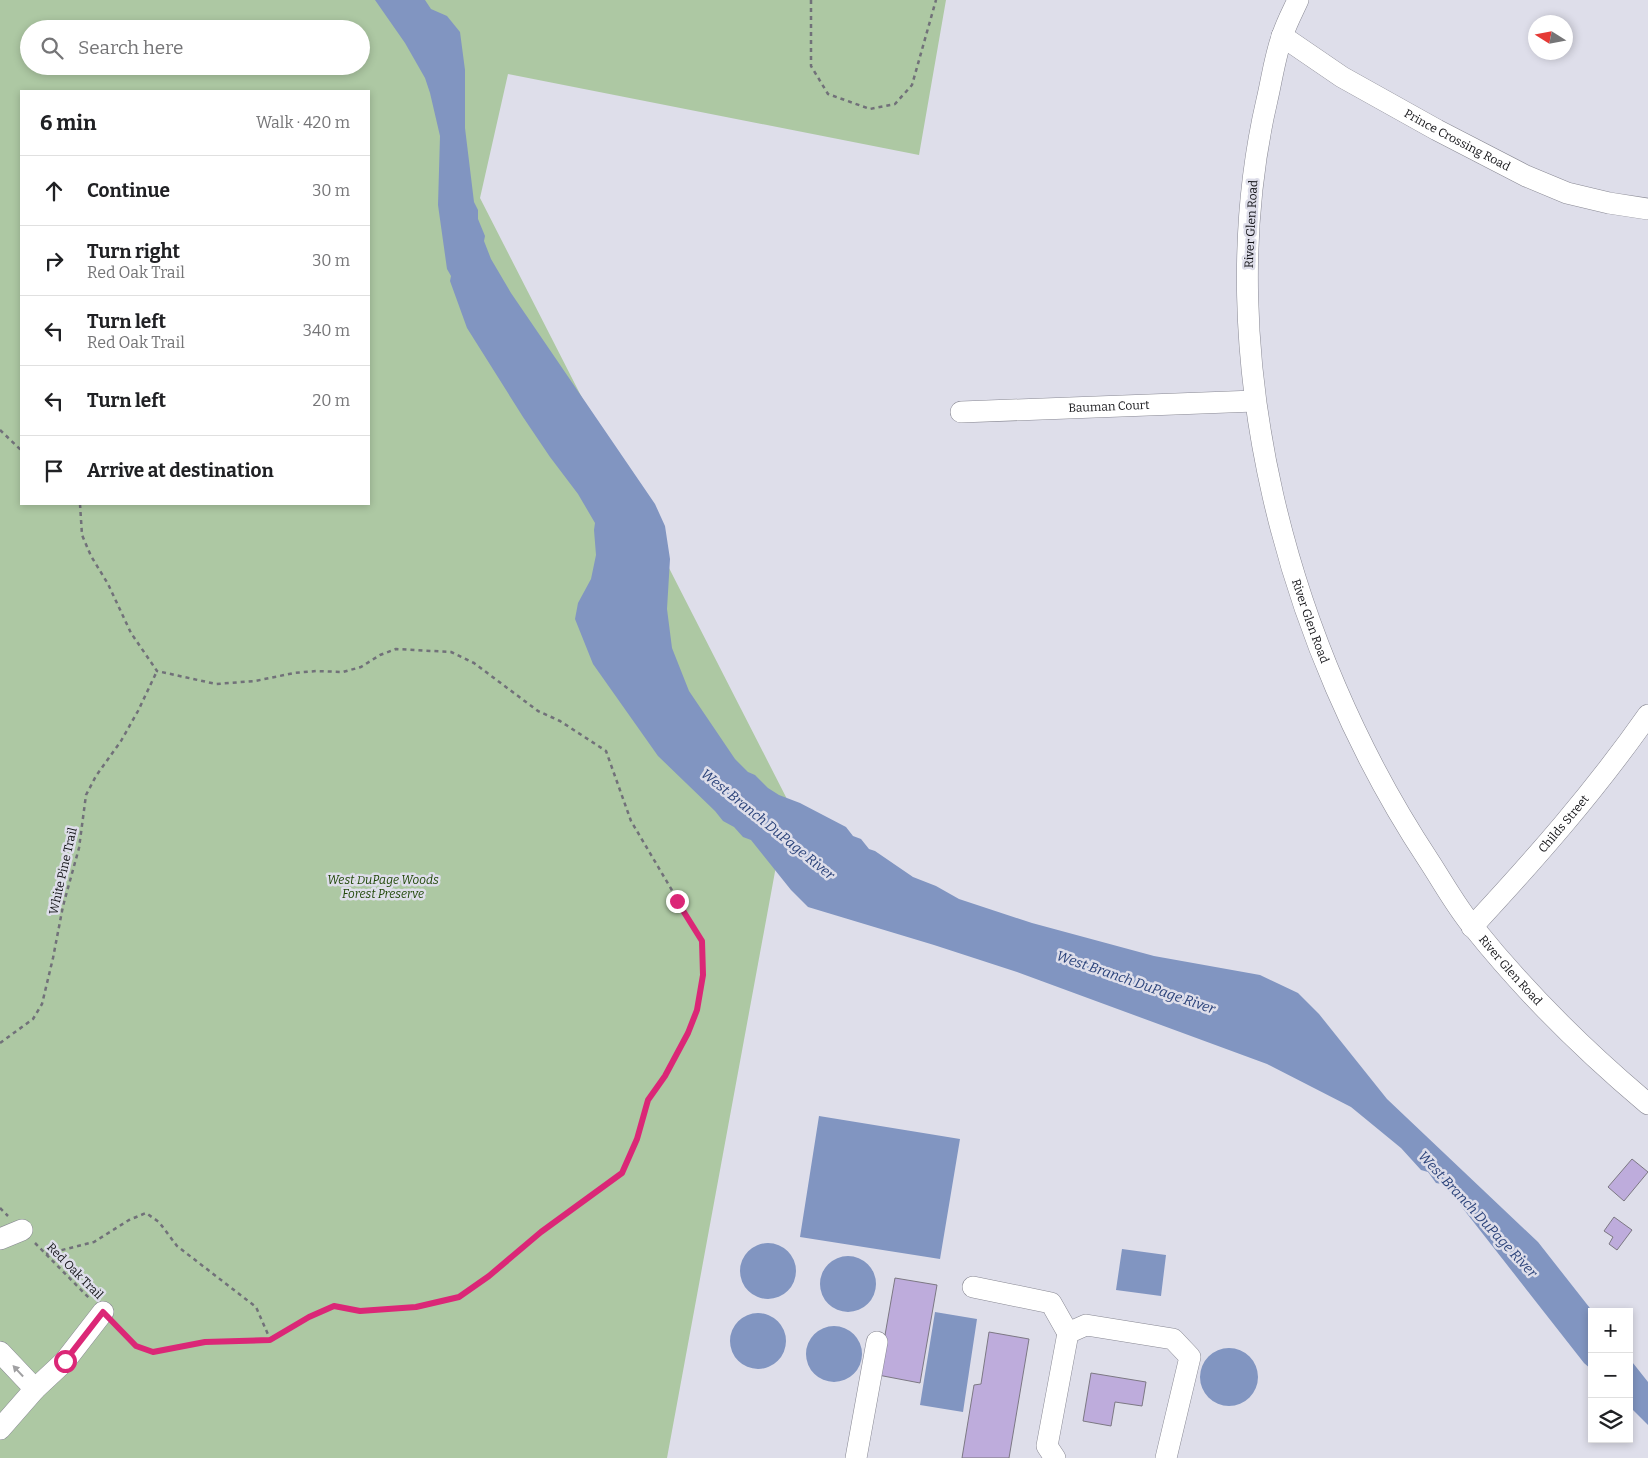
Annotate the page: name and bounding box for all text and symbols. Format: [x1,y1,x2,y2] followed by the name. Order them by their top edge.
[1528,15,1573,60] north arrow
[20,20,370,75] search box
[38,34,66,62] icon: search
[78,36,183,59] text: Search here
[1402,106,1513,174] street label: Prince Crossing Road
[40,110,96,136] text: 6 min
[256,113,350,132] text: Walk · 420 m
[40,177,68,205] icon: ahead
[87,179,170,202] text: Continue
[1242,179,1260,269] street label: River Glen Road
[312,181,350,200] text: 30 m
[87,240,180,263] text: Turn right
[40,247,68,275] icon: right
[312,251,350,270] text: 30 m
[87,263,185,282] text: Red Oak Trail
[87,310,166,333] text: Turn left
[40,317,68,345] icon: left
[303,321,350,340] text: 340 m
[87,333,185,352] text: Red Oak Trail
[40,387,68,415] icon: left
[87,389,166,412] text: Turn left
[313,391,350,410] text: 20 m
[1068,398,1150,415] street label: Bauman Court
[40,457,68,485] icon: arrive
[87,459,274,482] text: Arrive at destination
[1289,577,1332,665] street label: River Glen Road
[698,765,839,884] water label: West Branch DuPage River
[1535,792,1592,856] street label: Childs Street
[46,826,80,916] street label: White Pine Trail
[327,873,439,901] park label: West DuPage Woods Forest Preserve
[666,890,689,913] route end
[1476,932,1545,1008] street label: River Glen Road
[1054,947,1219,1018] water label: West Branch DuPage River
[1415,1148,1542,1282] water label: West Branch DuPage River
[44,1240,106,1302] street label: Red Oak Trail
[1588,1308,1633,1443] map controls
[1588,1308,1633,1353] button: +
[54,1350,77,1373] route start
[1588,1353,1633,1398] button: −
[12,1365,24,1377] one-way arrow
[1588,1398,1633,1443] button: layers

